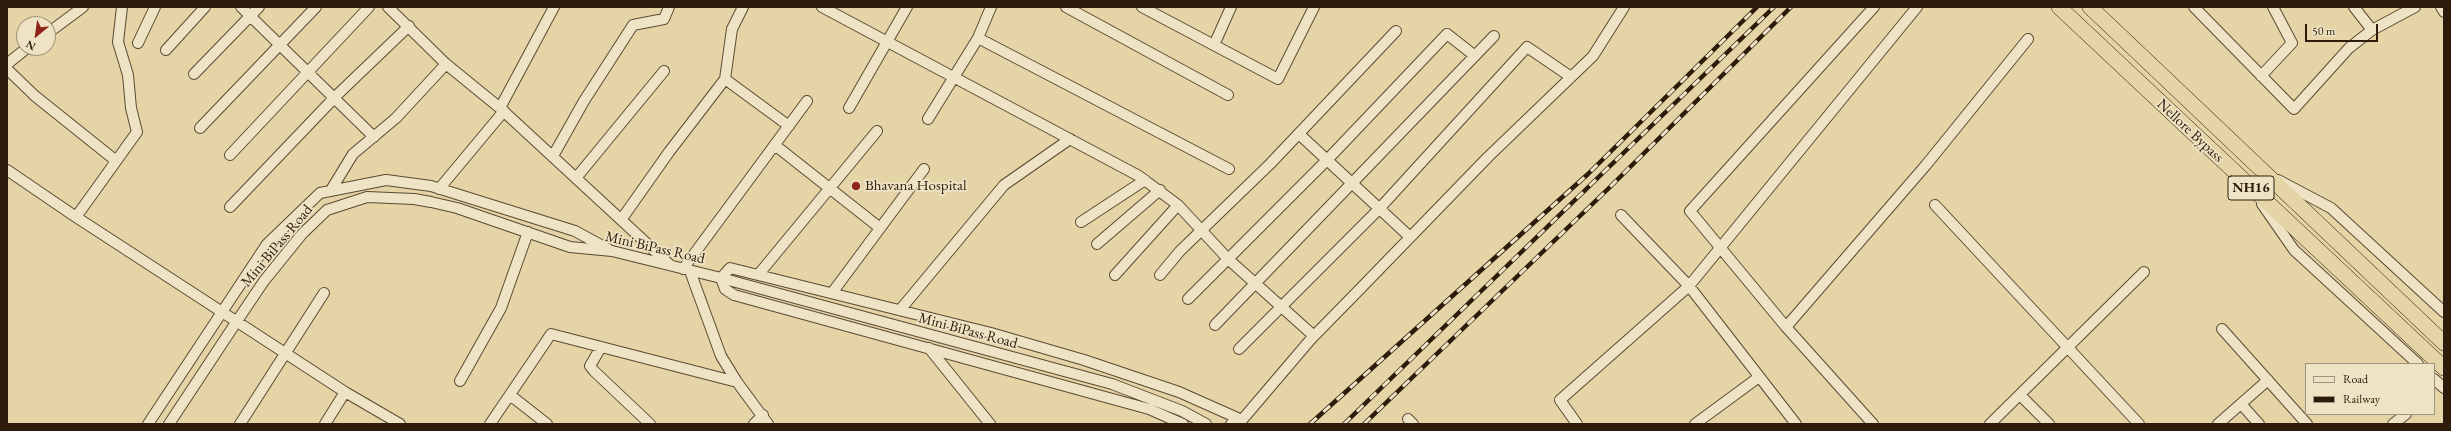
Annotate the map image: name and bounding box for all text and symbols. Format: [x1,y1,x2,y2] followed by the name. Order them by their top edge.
[16,16,56,56] north arrow
[2307,16,2380,42] scale bar
[2312,23,2335,39] text: 50 m
[23,37,38,54] text: N
[2153,96,2227,166] street label: Nellore Bypass
[2228,176,2274,200] road number: NH16
[865,177,967,195] place label: Bhavana Hospital
[850,180,862,192] marker: Bhavana Hospital
[237,201,317,291] street label: Mini BiPass Road
[603,228,707,268] street label: Mini BiPass Road
[916,309,1020,353] street label: Mini BiPass Road
[2305,363,2435,415] legend
[2343,371,2368,387] text: Road
[2343,391,2380,407] text: Railway

